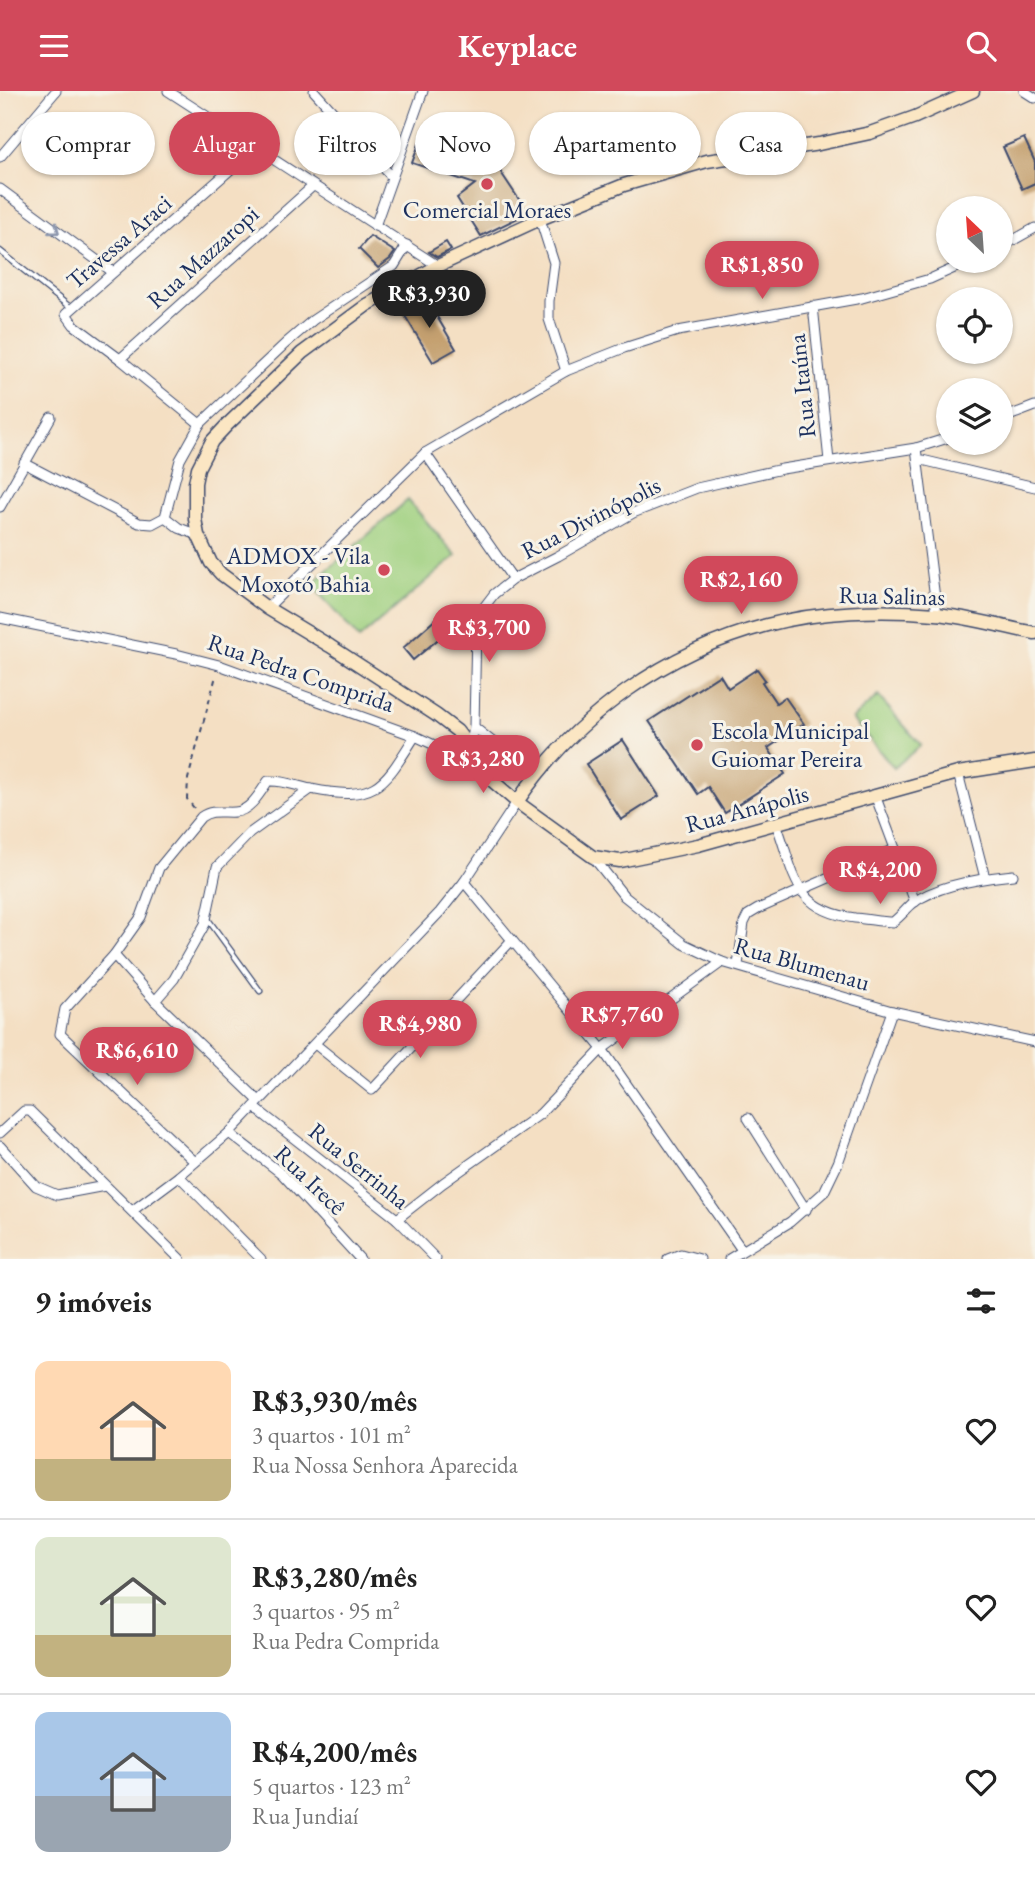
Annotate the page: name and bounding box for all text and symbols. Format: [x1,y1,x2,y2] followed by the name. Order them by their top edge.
[458,25,577,67] text: Keyplace
[35,27,73,65] icon: menu
[962,27,1000,65] icon: search
[21,112,155,175] chip: Comprar
[169,112,280,175] chip: Alugar
[294,112,401,175] chip: Filtros
[415,112,515,175] chip: Novo
[529,112,701,175] chip: Apartamento
[715,112,807,175] chip: Casa
[479,176,495,192] marker: Comercial Moraes
[60,187,178,296] street label: Travessa Araci
[403,194,571,225] place label: Comercial Moraes
[936,196,1013,273] north arrow
[936,196,1013,455] map controls
[140,198,265,315] street label: Rua Mazzaropi
[47,221,60,234] one-way arrow
[697,241,827,301] pin: R$1,850
[721,249,803,279] text: R$1,850
[364,271,494,330] pin: R$3,930
[388,278,470,308] text: R$3,930
[936,287,1013,364] button: locate
[781,332,822,440] street label: Rua Itaúna
[936,378,1013,455] button: layers
[516,469,666,566] street label: Rua Divinópolis
[225,540,370,599] place label: ADMOX - Vila Moxotó Bahia
[676,557,806,616] pin: R$2,160
[376,562,392,578] marker: ADMOX - Vila Moxotó Bahia
[700,564,782,594] text: R$2,160
[838,579,946,612] street label: Rua Salinas
[424,605,554,664] pin: R$3,700
[448,612,530,642] text: R$3,700
[204,626,399,719] street label: Rua Pedra Comprida
[711,715,869,774] place label: Escola Municipal Guiomar Pereira
[418,735,548,795] pin: R$3,280
[689,737,705,753] marker: Escola Municipal Guiomar Pereira
[442,743,524,773] text: R$3,280
[682,777,812,840] street label: Rua Anápolis
[815,847,945,906] pin: R$4,200
[839,854,921,884] text: R$4,200
[731,929,874,998] street label: Rua Blumenau
[557,991,687,1051] pin: R$7,760
[581,999,663,1029] text: R$7,760
[355,1000,485,1060] pin: R$4,980
[379,1008,461,1038] text: R$4,980
[72,1027,202,1087] pin: R$6,610
[96,1035,178,1065] text: R$6,610
[302,1115,416,1216] street label: Rua Serrinha
[268,1138,353,1221] street label: Rua Irecê
[35,1282,152,1321] text: 9 imóveis
[962,1282,1000,1320] icon: filters
[252,1381,417,1420] text: R$3,930/mês
[91,1389,175,1473] icon: home
[962,1412,1000,1450] icon: heart
[252,1420,411,1450] text: 3 quartos · 101 m²
[252,1450,518,1480] text: Rua Nossa Senhora Aparecida
[252,1557,417,1596] text: R$3,280/mês
[91,1565,175,1649] icon: home
[962,1588,1000,1626] icon: heart
[252,1596,400,1626] text: 3 quartos · 95 m²
[252,1626,439,1656] text: Rua Pedra Comprida
[252,1732,417,1771] text: R$4,200/mês
[91,1740,175,1824] icon: home
[962,1763,1000,1801] icon: heart
[252,1771,411,1801] text: 5 quartos · 123 m²
[252,1801,358,1831] text: Rua Jundiaí

